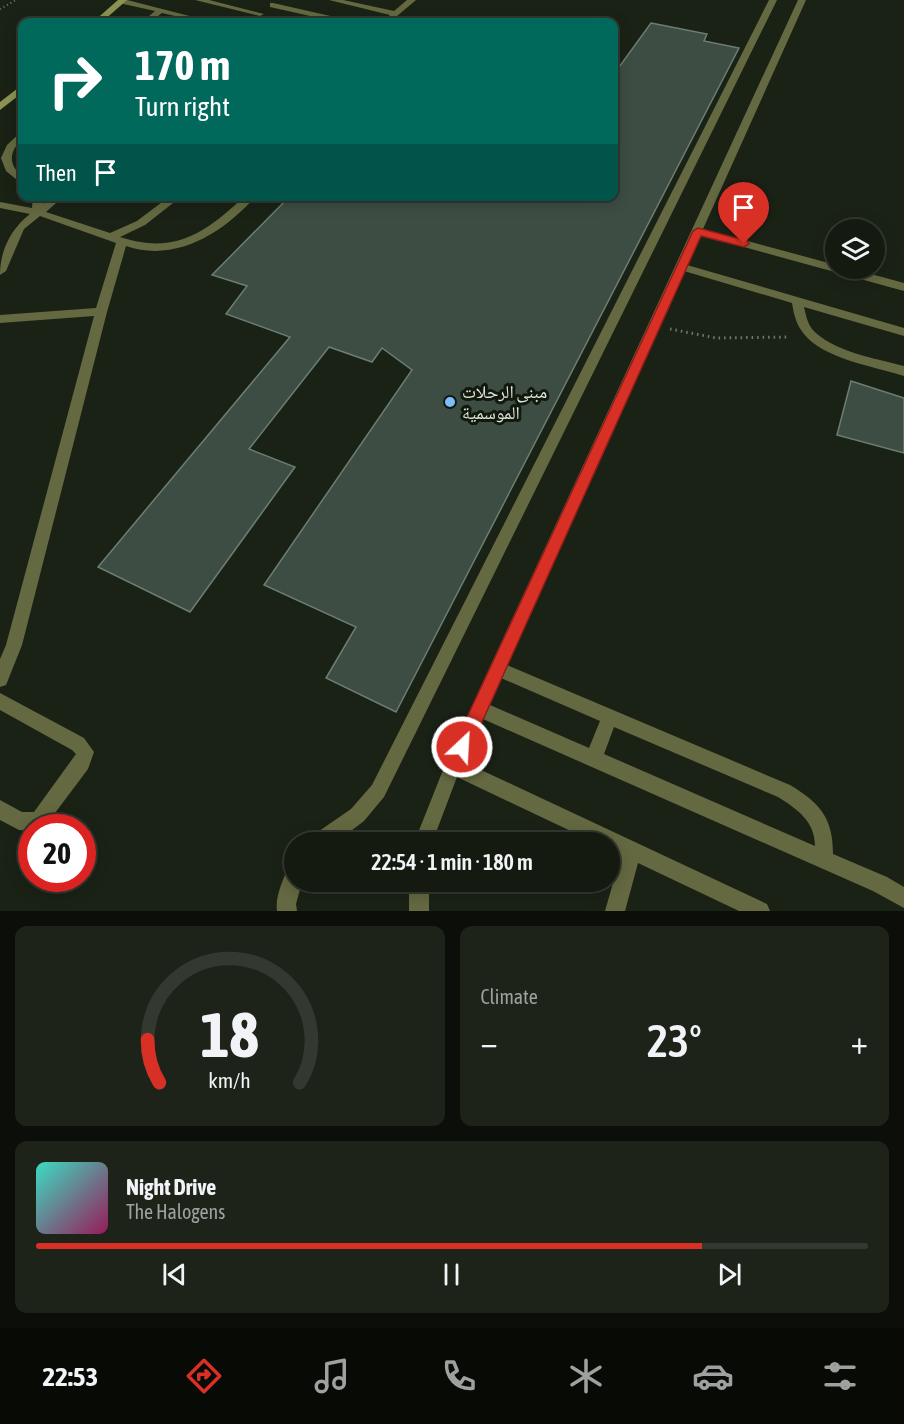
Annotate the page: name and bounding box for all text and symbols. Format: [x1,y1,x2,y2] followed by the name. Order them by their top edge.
[135,41,230,89] text: 170 m
[36,42,114,120] icon: right
[135,91,230,122] text: Turn right
[89,156,122,189] icon: arrive
[36,160,77,186] text: Then
[718,182,769,244] pin
[727,191,760,224] icon: arrive
[825,219,885,279] map controls
[825,219,885,279] button: layers
[462,381,547,423] place label: مبنى الرحلات الموسمية
[443,395,457,409] marker: مبنى الرحلات الموسمية
[430,715,494,779] position arrow
[18,814,96,892] speed limit sign: 20
[371,849,533,875] text: 22:54 · 1 min · 180 m
[481,985,538,1008] text: Climate
[200,999,259,1070] text: 18
[647,1015,702,1067] text: 23°
[481,1023,498,1061] text: −
[851,1023,868,1061] text: +
[208,1068,251,1093] text: km/h
[126,1174,216,1200] text: Night Drive
[126,1200,225,1223] text: The Halogens
[158,1258,191,1291] icon: previous
[435,1258,468,1291] icon: pause
[713,1258,746,1291] icon: next
[183,1355,225,1397] icon: directions
[311,1355,353,1397] icon: music
[438,1355,480,1397] icon: phone
[565,1355,607,1397] icon: climate
[692,1355,734,1397] icon: car
[819,1355,861,1397] icon: filters
[43,1361,98,1392] text: 22:53

